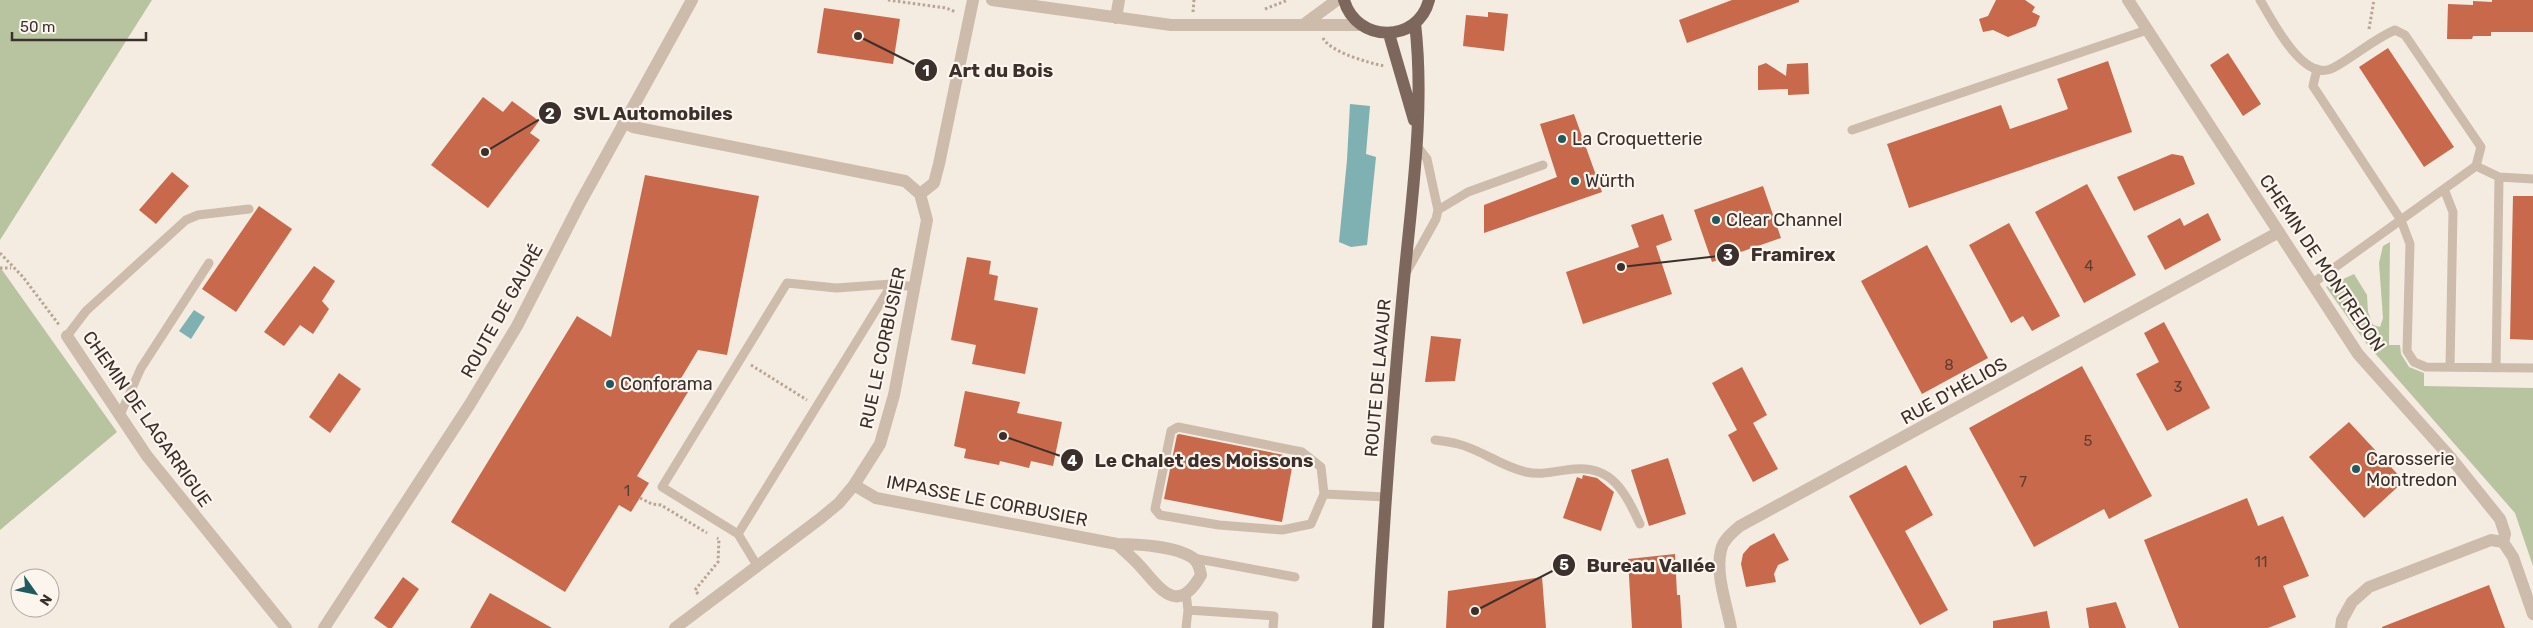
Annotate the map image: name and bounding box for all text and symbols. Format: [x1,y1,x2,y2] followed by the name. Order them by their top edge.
[12,10,146,42] scale bar
[20,18,55,36] text: 50 m
[914,53,1063,87] callout: Art du Bois
[949,59,1053,82] text: Art du Bois
[922,62,930,80] text: 1
[537,96,743,130] callout: SVL Automobiles
[573,102,733,125] text: SVL Automobiles
[545,105,555,123] text: 2
[1572,128,1702,150] place label: La Croquetterie
[1556,133,1568,145] marker: La Croquetterie
[1585,170,1635,192] place label: Würth
[2254,170,2390,356] street label: CHEMIN DE MONTREDON
[1569,175,1581,187] marker: Würth
[1726,209,1842,231] place label: Clear Channel
[1710,214,1722,226] marker: Clear Channel
[1715,238,1845,272] callout: Framirex
[456,240,548,382] street label: ROUTE DE GAURÉ
[1751,243,1835,266] text: Framirex
[1723,246,1733,264] text: 3
[2084,257,2094,275] house number: 4
[855,265,911,431] street label: RUE LE CORBUSIER
[1360,298,1396,458] street label: ROUTE DE LAVAUR
[78,327,216,511] street label: CHEMIN DE LAGARRIGUE
[1897,353,2011,429] street label: RUE D'HÉLIOS
[1944,356,1954,374] house number: 8
[620,373,713,395] place label: Conforama
[604,378,616,390] marker: Conforama
[2173,378,2183,396] house number: 3
[2084,432,2093,450] house number: 5
[1060,443,1324,477] callout: Le Chalet des Moissons
[2366,448,2457,491] place label: Carosserie Montredon
[1094,449,1314,472] text: Le Chalet des Moissons
[1067,452,1077,470] text: 4
[2350,463,2362,475] marker: Carosserie Montredon
[885,471,1090,531] street label: IMPASSE LE CORBUSIER
[2019,473,2027,491] house number: 7
[624,482,630,500] house number: 1
[1551,548,1726,582] callout: Bureau Vallée
[2255,553,2267,571] house number: 11
[1586,554,1716,577] text: Bureau Vallée
[1559,556,1569,574] text: 5
[10,568,60,618] north arrow
[36,591,55,609] text: N

